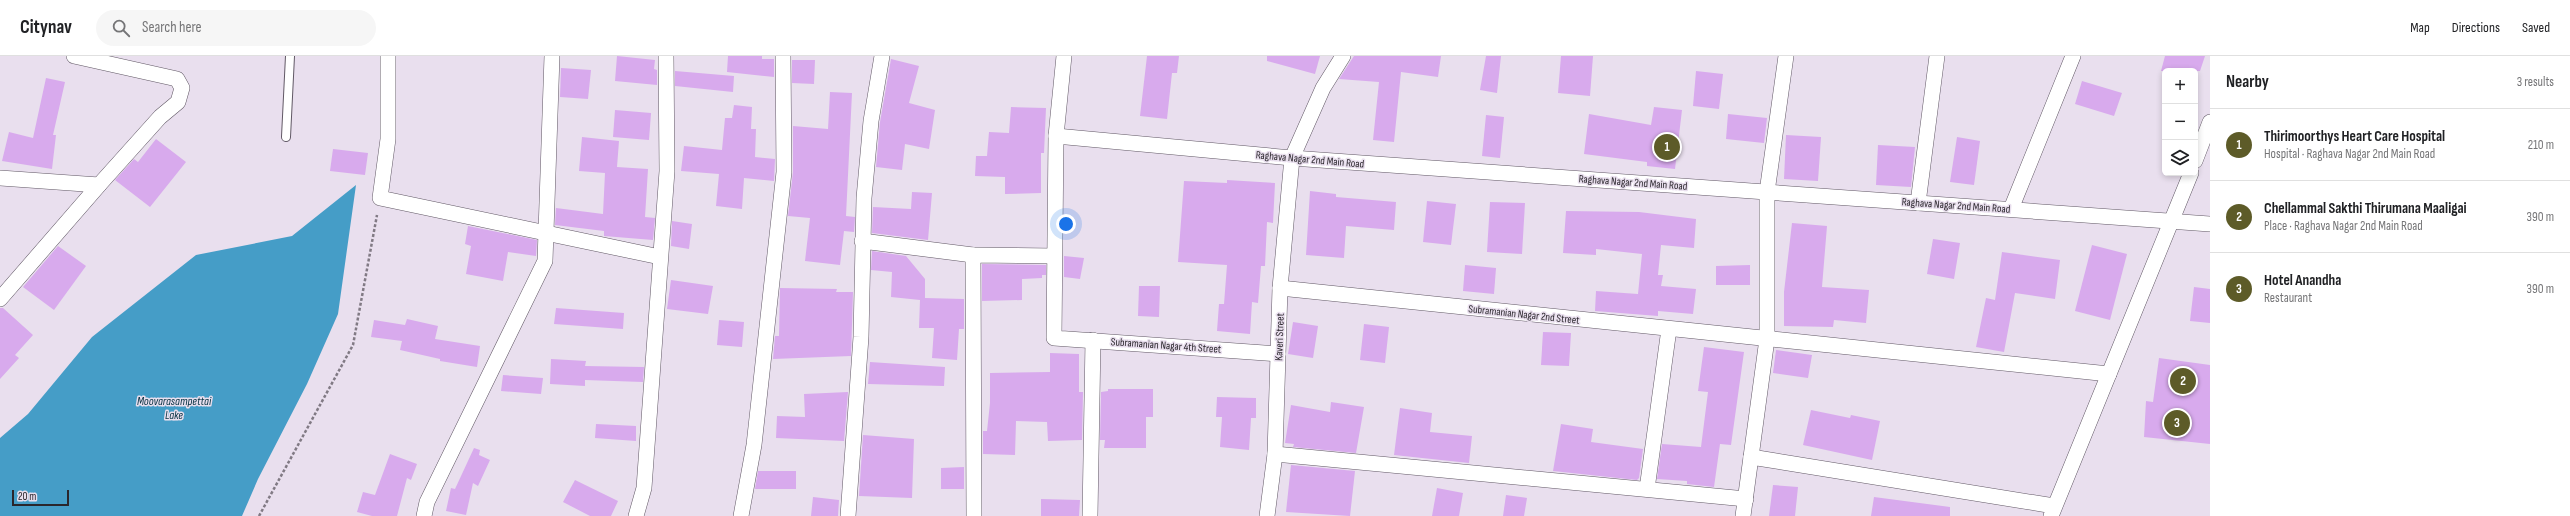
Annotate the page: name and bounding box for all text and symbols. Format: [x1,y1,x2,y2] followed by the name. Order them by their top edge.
[96,10,376,46] search box
[20,16,72,39] text: Citynav
[110,17,132,39] icon: search
[142,18,202,37] text: Search here
[2410,19,2430,36] text: Map
[2452,19,2500,36] text: Directions
[2522,19,2550,36] text: Saved
[2162,68,2198,176] map controls
[2162,68,2198,104] button: +
[2226,72,2269,92] text: Nearby
[2517,74,2554,90] text: 3 results
[2162,104,2198,140] button: −
[2264,127,2445,146] text: Thirimoorthys Heart Care Hospital
[1654,132,1680,162] pin: 1
[2236,137,2242,153] text: 1
[2528,137,2554,153] text: 210 m
[2162,140,2198,176] button: layers
[2264,146,2435,162] text: Hospital · Raghava Nagar 2nd Main Road
[1255,148,1365,171] street label: Raghava Nagar 2nd Main Road
[1578,172,1688,193] street label: Raghava Nagar 2nd Main Road
[1901,195,2011,216] street label: Raghava Nagar 2nd Main Road
[2264,199,2467,218] text: Chellammal Sakthi Thirumana Maaligai
[2236,209,2242,225] text: 2
[2527,209,2554,225] text: 390 m
[1056,214,1076,234] your location
[2264,218,2423,234] text: Place · Raghava Nagar 2nd Main Road
[2264,271,2341,290] text: Hotel Anandha
[2236,281,2242,297] text: 3
[2527,281,2554,297] text: 390 m
[2264,290,2312,306] text: Restaurant
[1468,302,1581,327] street label: Subramanian Nagar 2nd Street
[1272,312,1287,361] street label: Kaveri Street
[1110,335,1222,356] street label: Subramanian Nagar 4th Street
[2170,366,2196,396] pin: 2
[137,394,212,423] water label: Moovarasampettai Lake
[2164,408,2190,438] pin: 3
[12,488,69,507] scale bar
[18,490,36,503] text: 20 m

